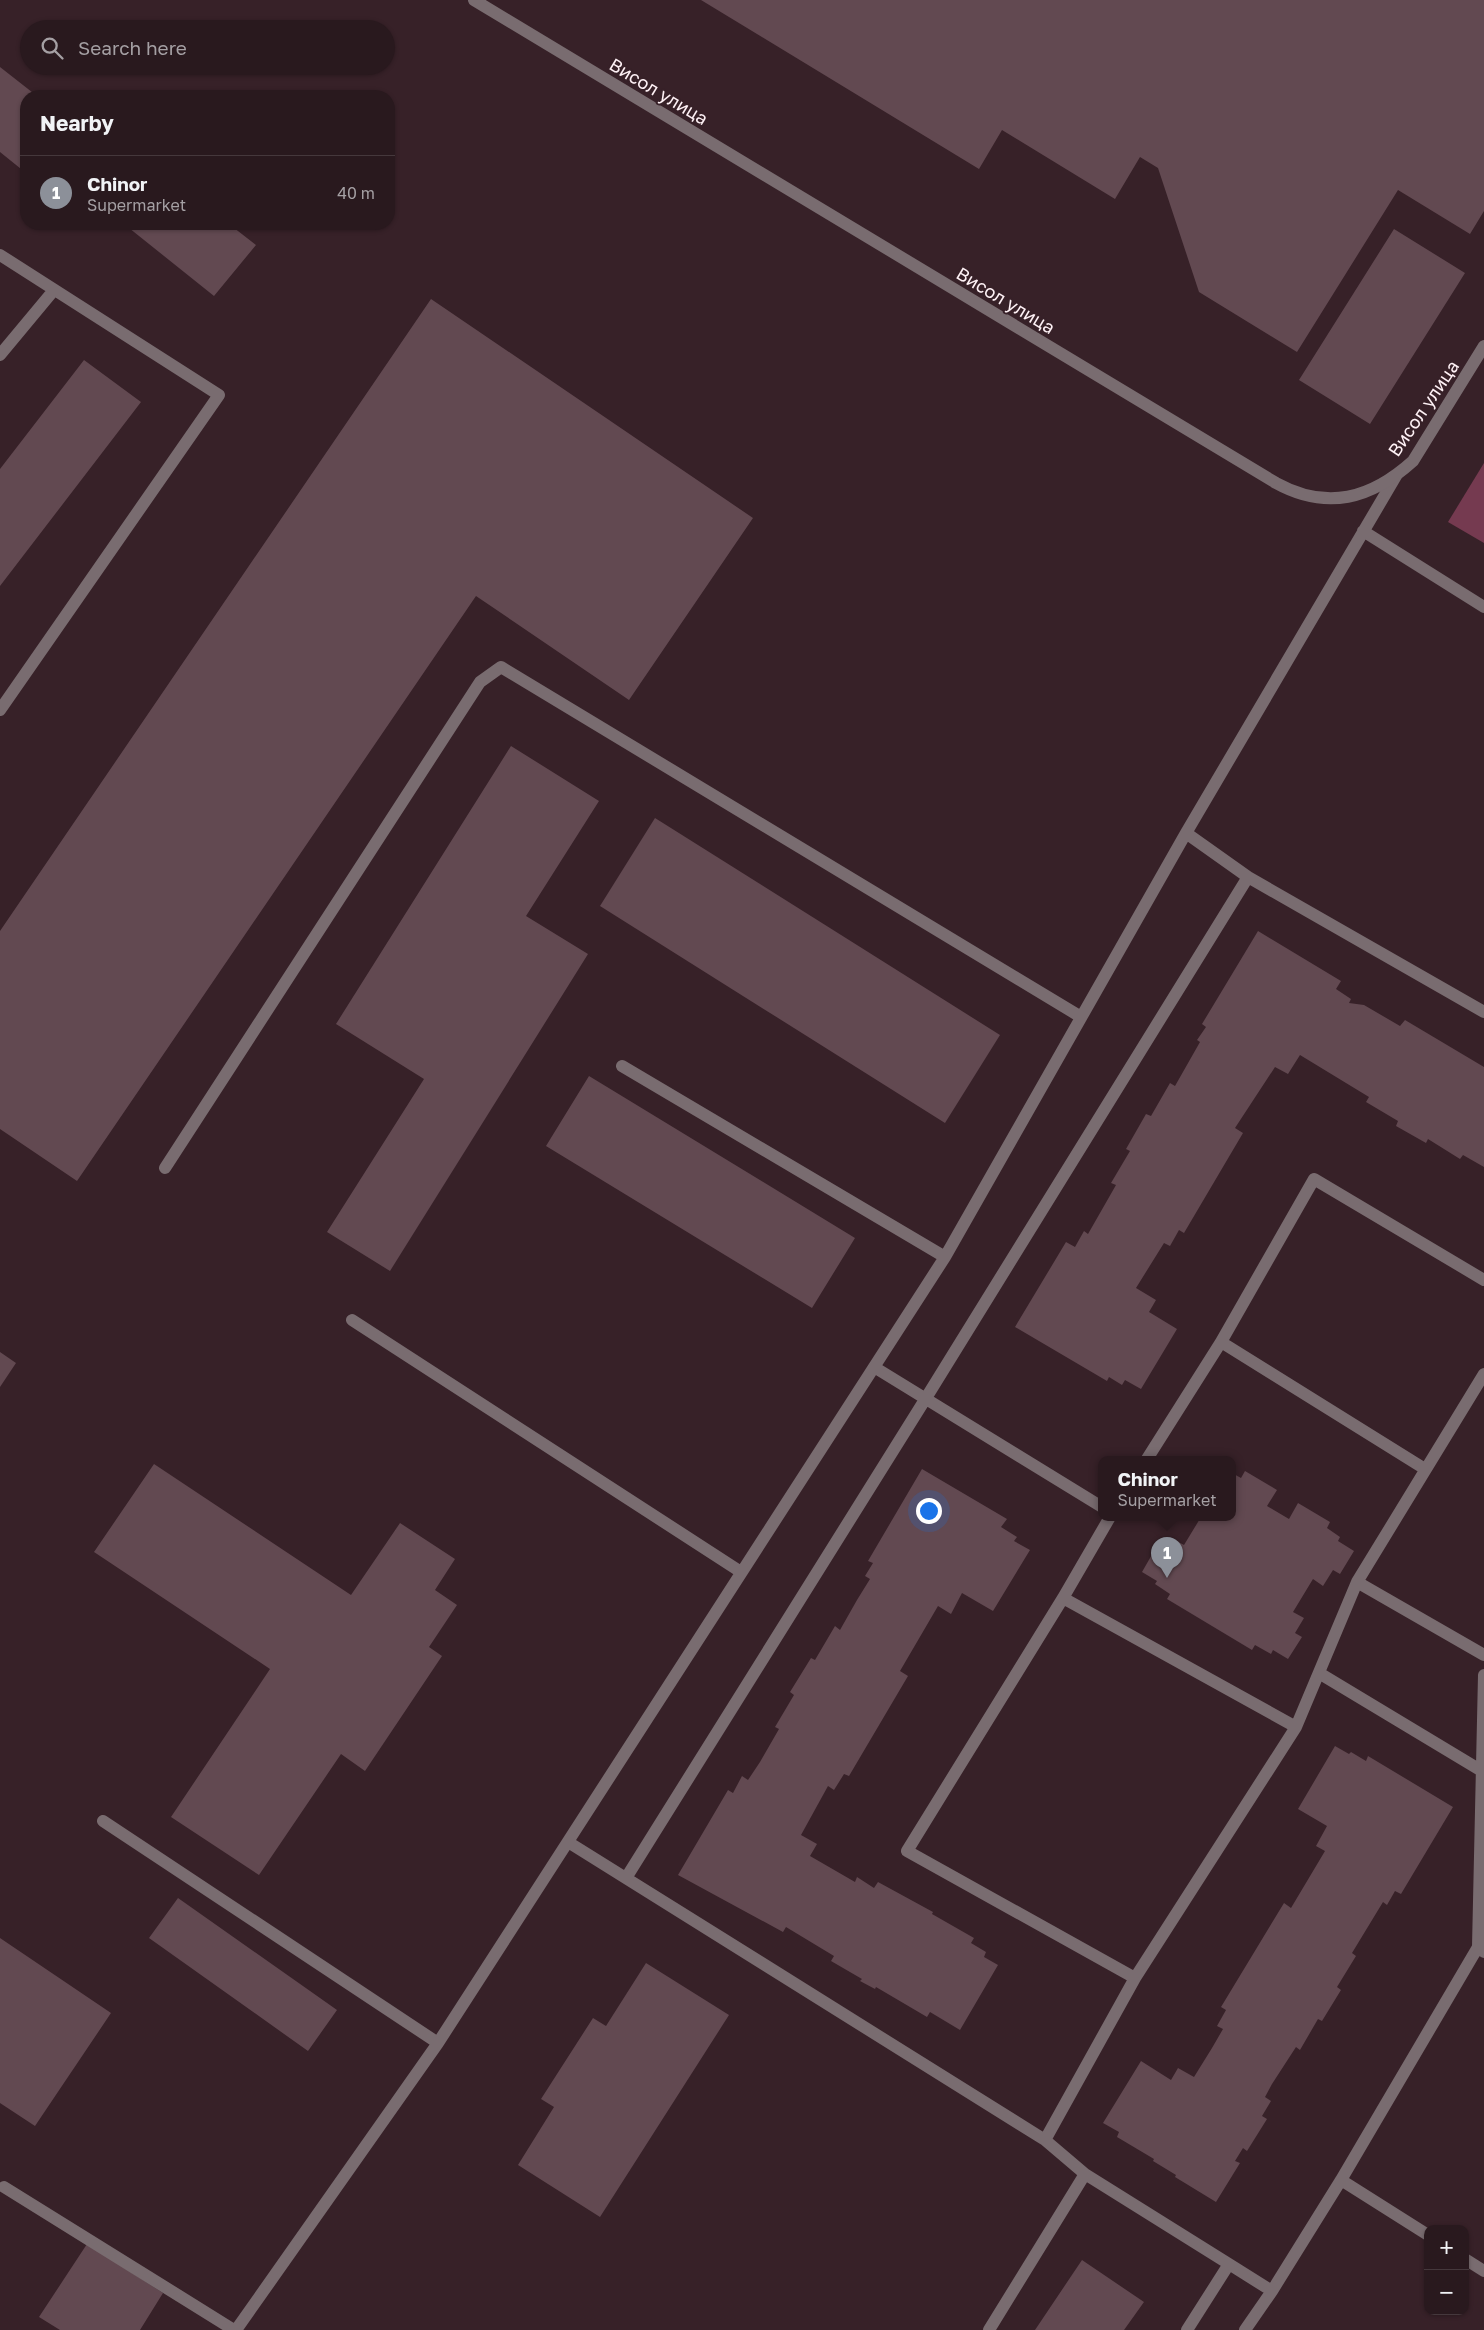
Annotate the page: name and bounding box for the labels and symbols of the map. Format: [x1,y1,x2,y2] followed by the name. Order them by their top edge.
[606,53,712,129] street label: Висол улица
[953,262,1059,338] street label: Висол улица
[1383,356,1463,460] street label: Висол улица
[916,1498,942,1524] your location
[1151,1537,1183,1578] pin: 1

